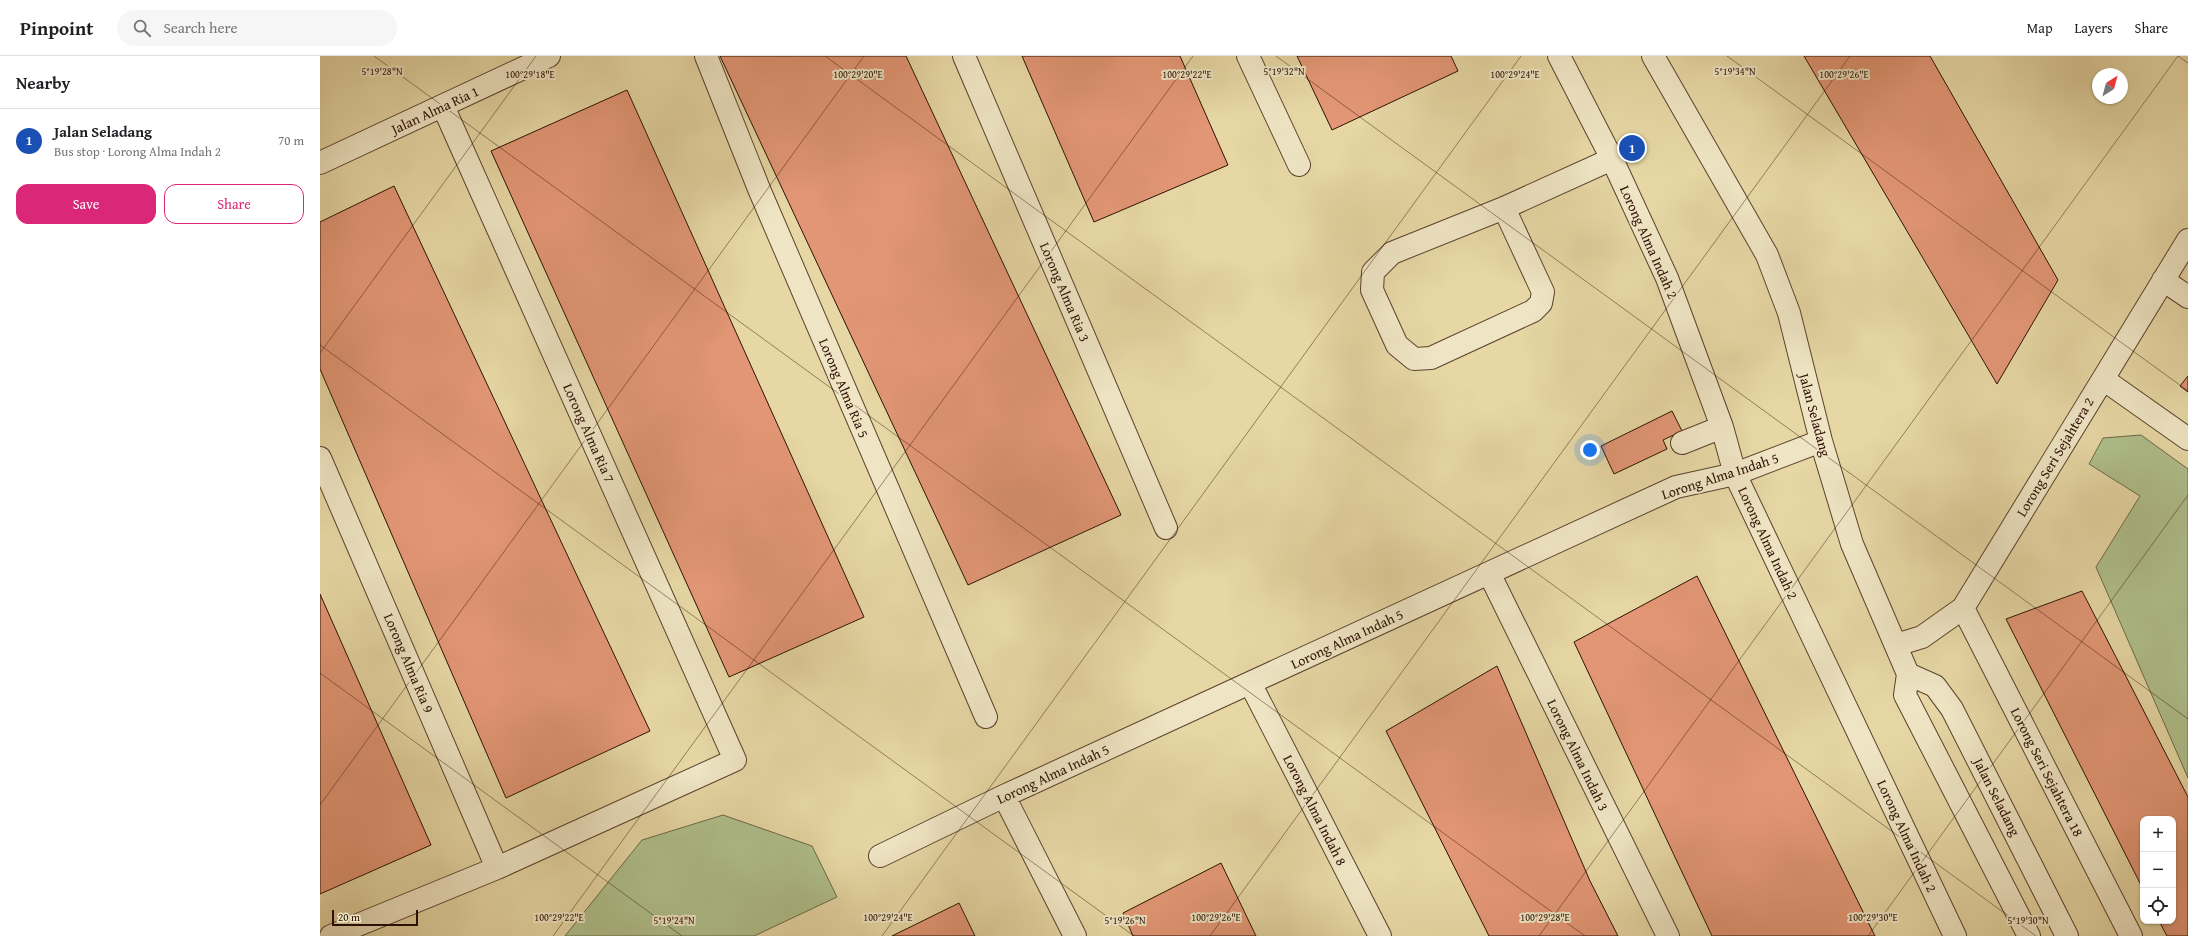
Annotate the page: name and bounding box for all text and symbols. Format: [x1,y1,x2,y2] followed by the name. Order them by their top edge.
[117,10,397,46] search box
[20,14,93,42] text: Pinpoint
[131,17,153,39] icon: search
[163,17,237,38] text: Search here
[2027,18,2053,38] text: Map
[2075,18,2113,38] text: Layers
[2135,18,2168,38] text: Share
[361,64,403,79] text: 5°19'28"N
[1263,64,1305,79] text: 5°19'32"N
[1714,64,1756,79] text: 5°19'34"N
[505,67,555,82] text: 100°29'18"E
[833,67,883,82] text: 100°29'20"E
[1162,67,1212,82] text: 100°29'22"E
[1490,67,1540,82] text: 100°29'24"E
[1819,67,1869,82] text: 100°29'26"E
[2092,68,2128,104] north arrow
[16,70,70,95] text: Nearby
[386,81,482,140] street label: Jalan Alma Ria 1
[54,121,152,142] text: Jalan Seladang
[26,131,32,150] text: 1
[278,131,304,150] text: 70 m
[1619,133,1645,163] pin: 1
[54,142,221,161] text: Bus stop · Lorong Alma Indah 2
[1615,182,1683,302] street label: Lorong Alma Indah 2
[16,184,156,224] button: Save
[164,184,304,224] button: Share
[1035,239,1095,345] street label: Lorong Alma Ria 3
[814,335,874,441] street label: Lorong Alma Ria 5
[1794,369,1836,459] street label: Jalan Seladang
[558,380,620,486] street label: Lorong Alma Ria 7
[2011,394,2099,520] street label: Lorong Seri Sejahtera 2
[1580,440,1600,460] your location
[1659,448,1781,504] street label: Lorong Alma Indah 5
[1733,483,1803,603] street label: Lorong Alma Indah 2
[1287,604,1407,674] street label: Lorong Alma Indah 5
[379,610,439,716] street label: Lorong Alma Ria 9
[1542,696,1614,814] street label: Lorong Alma Indah 3
[2006,704,2088,840] street label: Lorong Seri Sejahtera 18
[993,739,1113,809] street label: Lorong Alma Indah 5
[1278,751,1352,869] street label: Lorong Alma Indah 8
[1968,753,2025,840] street label: Jalan Seladang
[1872,776,1942,896] street label: Lorong Alma Indah 2
[2140,816,2176,924] map controls
[2140,816,2176,852] button: +
[2140,852,2176,888] button: −
[2140,888,2176,924] button: locate
[332,908,418,927] scale bar
[338,909,360,925] text: 20 m
[534,910,584,925] text: 100°29'22"E
[863,910,913,925] text: 100°29'24"E
[1191,910,1241,925] text: 100°29'26"E
[1520,910,1570,925] text: 100°29'28"E
[1848,910,1898,925] text: 100°29'30"E
[653,913,695,928] text: 5°19'24"N
[1104,913,1146,928] text: 5°19'26"N
[2007,913,2049,928] text: 5°19'30"N

